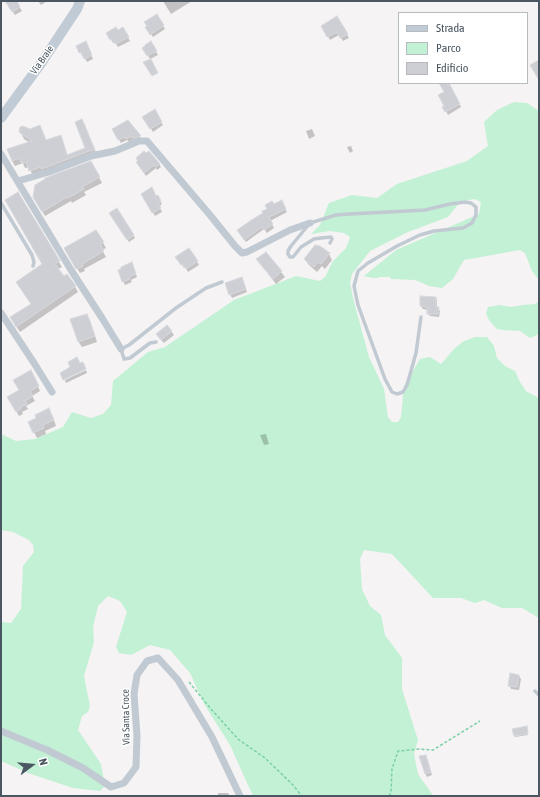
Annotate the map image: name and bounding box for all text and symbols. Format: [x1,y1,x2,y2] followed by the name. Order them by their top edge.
[398,12,528,84] legend
[436,21,465,35] text: Strada
[436,41,461,55] text: Parco
[28,43,56,77] street label: Via Braie
[436,61,468,75] text: Edificio
[120,689,132,745] street label: Via Santa Croce
[12,745,52,785] north arrow
[37,757,50,766] text: N

